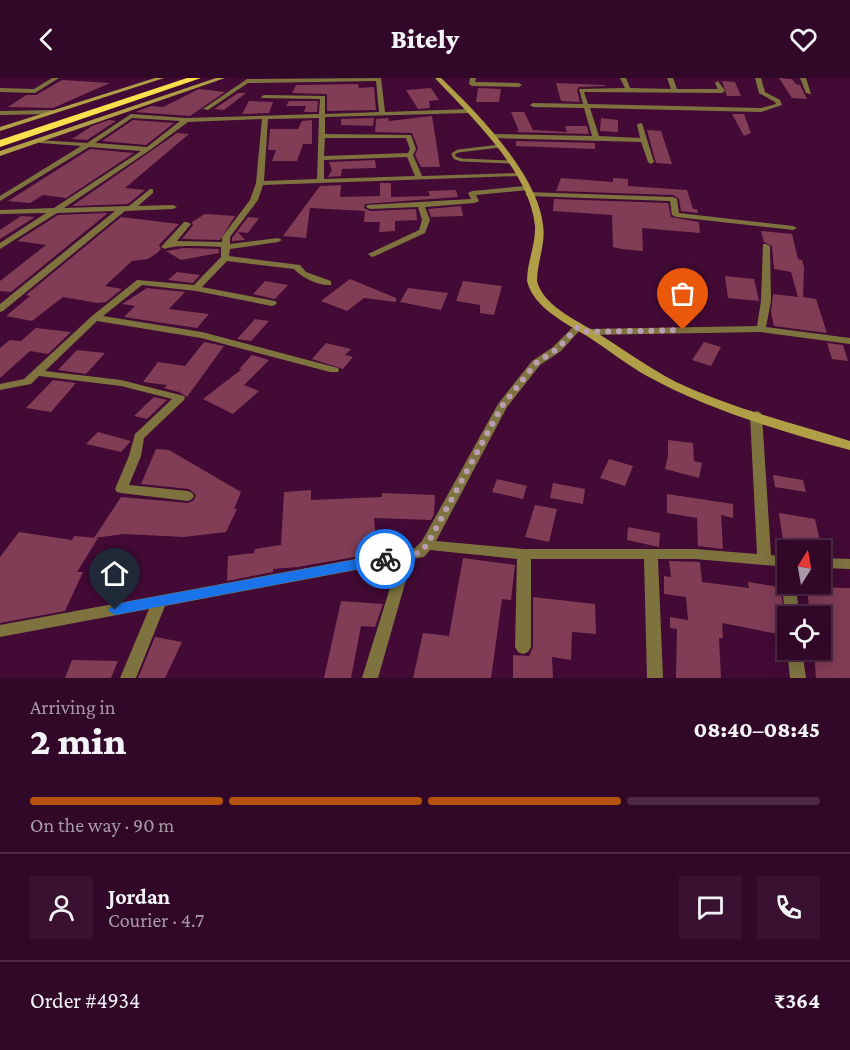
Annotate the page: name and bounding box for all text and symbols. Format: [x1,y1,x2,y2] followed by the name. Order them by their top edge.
[30,23,63,56] icon: back
[787,23,820,56] icon: heart
[391,24,459,54] text: Bitely
[657,268,708,330] pin
[666,277,699,310] icon: bag
[355,529,415,589] courier
[777,540,831,594] north arrow
[777,540,831,660] map controls
[369,543,402,576] icon: bike
[89,548,140,610] pin
[98,557,131,590] icon: home
[777,606,831,660] button: locate
[30,696,115,718] text: Arriving in
[694,717,820,742] text: 08:40–08:45
[30,719,126,762] text: 2 min
[30,814,174,836] text: On the way · 90 m
[30,876,93,939] button: person
[679,876,742,939] button: chat
[757,876,820,939] button: phone
[108,884,170,909] text: Jordan
[108,909,204,931] text: Courier · 4.7
[30,988,140,1013] text: Order #4934
[774,988,820,1013] text: ₹364

